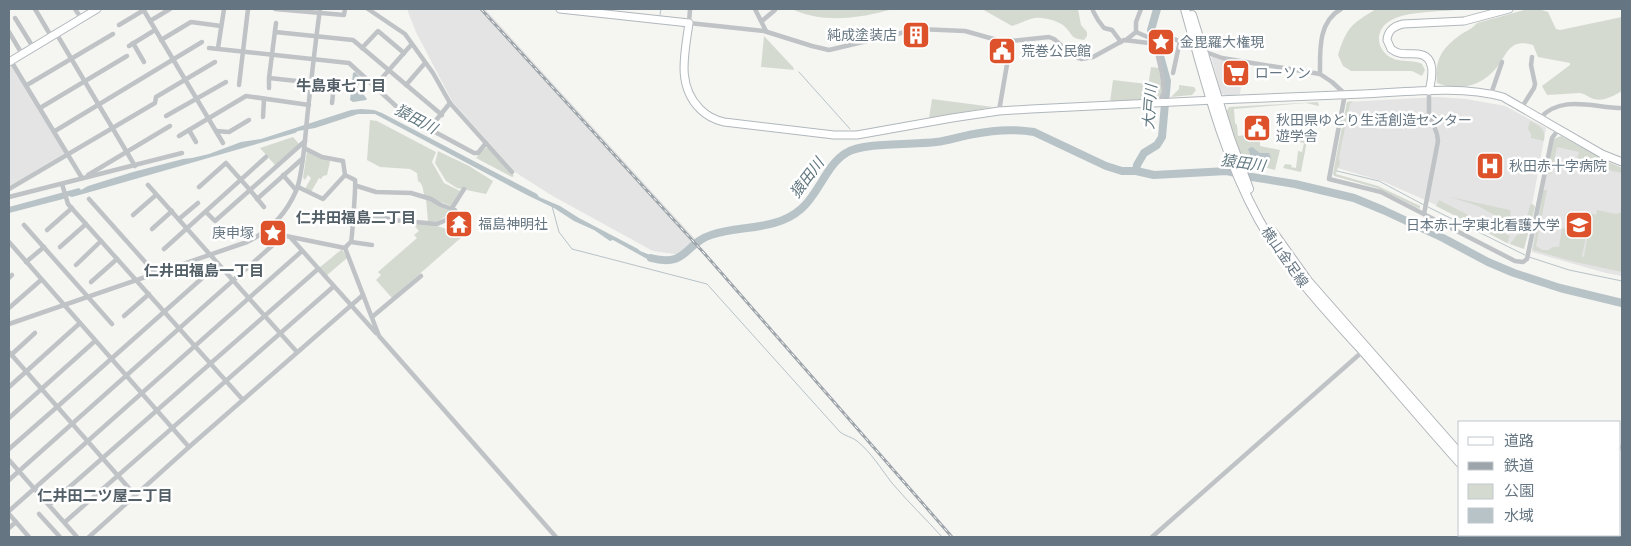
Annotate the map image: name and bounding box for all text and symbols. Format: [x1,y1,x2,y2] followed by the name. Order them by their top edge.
[901,20,931,50] building icon: 純成塗装店
[827,26,897,44] place label: 純成塗装店
[1146,27,1176,57] place icon: 金毘羅大権現
[1180,33,1264,51] place label: 金毘羅大権現
[987,36,1017,66] public building icon: 荒巻公民館
[1021,42,1091,60] place label: 荒巻公民館
[1221,58,1251,88] supermarket icon: ローソン
[1255,64,1311,82] place label: ローソン
[296,76,386,96] district label: 牛島東七丁目
[1138,82,1162,130] water label: 大戸川
[391,100,442,139] water label: 猿田川
[1276,111,1472,145] place label: 秋田県ゆとり生活創造センター 遊学舎
[1242,113,1272,143] public building icon: 秋田県ゆとり生活創造センター 遊学舎
[1219,150,1269,176] water label: 猿田川
[1475,151,1505,181] hospital icon: 秋田赤十字病院
[785,152,830,202] water label: 猿田川
[1509,157,1607,175] place label: 秋田赤十字病院
[296,208,416,228] district label: 仁井田福島二丁目
[444,209,474,239] temple icon: 福島神明社
[1564,210,1594,240] school or university icon: 日本赤十字東北看護大学
[478,215,548,233] place label: 福島神明社
[1406,216,1560,234] place label: 日本赤十字東北看護大学
[258,218,288,248] place icon: 庚申塚
[1258,223,1312,291] street label: 横山金足線
[212,224,254,242] place label: 庚申塚
[144,261,264,281] district label: 仁井田福島一丁目
[1458,421,1621,536] legend
[1504,431,1534,451] text: 道路
[1504,456,1534,476] text: 鉄道
[1504,481,1534,501] text: 公園
[37,486,173,506] district label: 仁井田二ツ屋二丁目
[1504,506,1534,526] text: 水域

